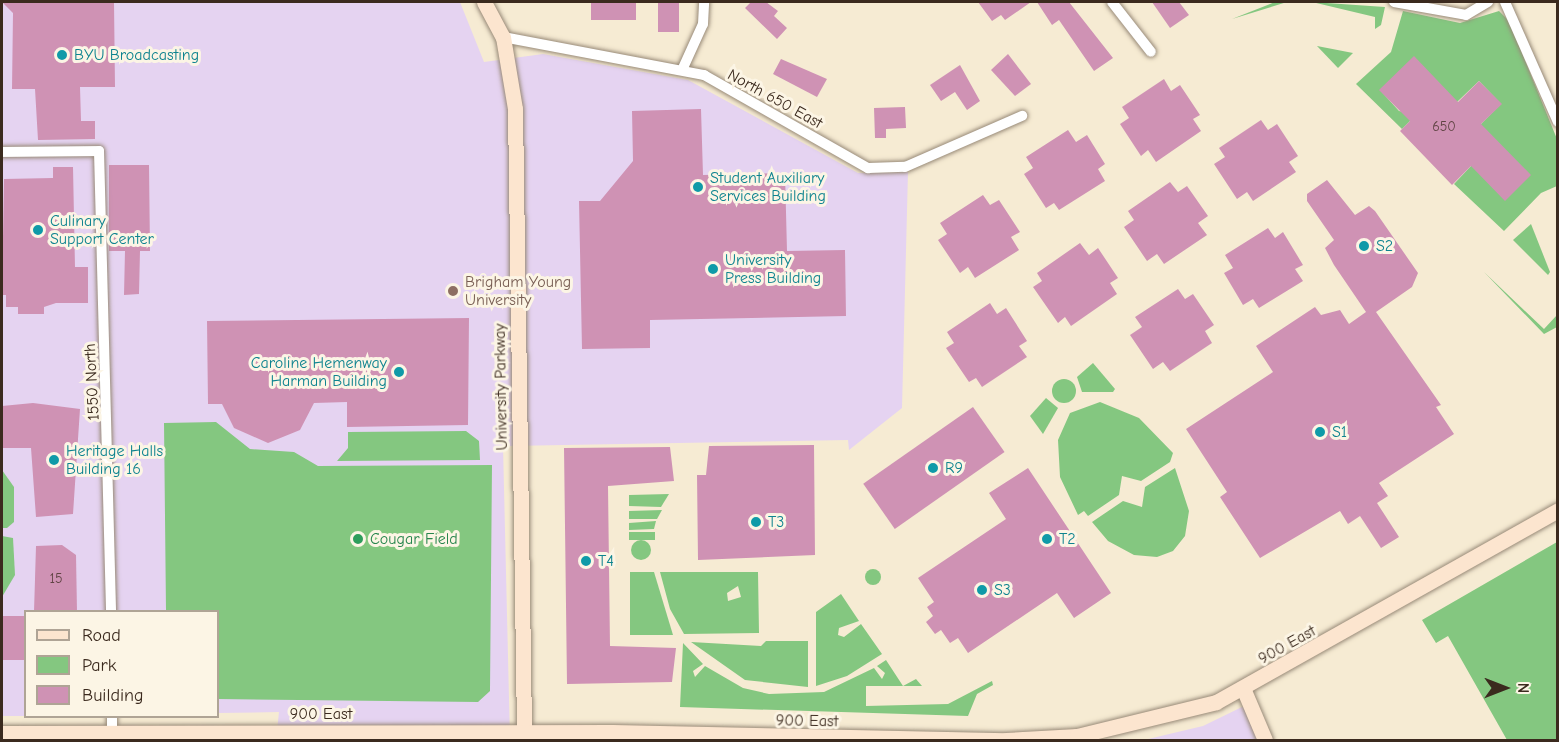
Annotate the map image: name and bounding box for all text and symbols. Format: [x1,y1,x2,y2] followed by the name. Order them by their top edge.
[74,45,199,65] place label: BYU Broadcasting
[55,48,69,62] marker: BYU Broadcasting
[724,65,826,133] street label: North 650 East
[1432,119,1456,135] house number: 650
[710,168,826,206] place label: Student Auxiliary Services Building
[691,180,705,194] marker: Student Auxiliary Services Building
[50,211,154,249] place label: Culinary Support Center
[31,223,45,237] marker: Culinary Support Center
[1376,236,1393,256] place label: S2
[1357,239,1371,253] marker: S2
[725,250,821,288] place label: University Press Building
[706,262,720,276] marker: University Press Building
[465,272,571,310] place label: Brigham Young University
[446,284,460,298] marker: Brigham Young University
[490,323,512,451] street label: University Parkway
[80,343,104,421] street label: 1550 North
[251,353,387,391] place label: Caroline Hemenway Harman Building
[392,365,406,379] marker: Caroline Hemenway Harman Building
[1332,422,1347,442] place label: S1
[1313,425,1327,439] marker: S1
[66,441,163,479] place label: Heritage Halls Building 16
[47,453,61,467] marker: Heritage Halls Building 16
[945,458,963,478] place label: R9
[926,461,940,475] marker: R9
[768,512,784,532] place label: T3
[749,515,763,529] marker: T3
[370,529,458,549] place label: Cougar Field
[1059,529,1076,549] place label: T2
[351,532,365,546] marker: Cougar Field
[1040,532,1054,546] marker: T2
[598,551,614,571] place label: T4
[579,554,593,568] marker: T4
[49,571,63,587] house number: 15
[994,580,1011,600] place label: S3
[975,583,989,597] marker: S3
[24,610,219,718] legend
[1255,621,1319,669] street label: 900 East
[82,625,121,646] text: Road
[82,655,116,676] text: Park
[1475,658,1535,718] north arrow
[1514,683,1532,693] text: N
[82,685,144,706] text: Building
[290,704,352,724] street label: 900 East
[776,711,838,731] street label: 900 East

